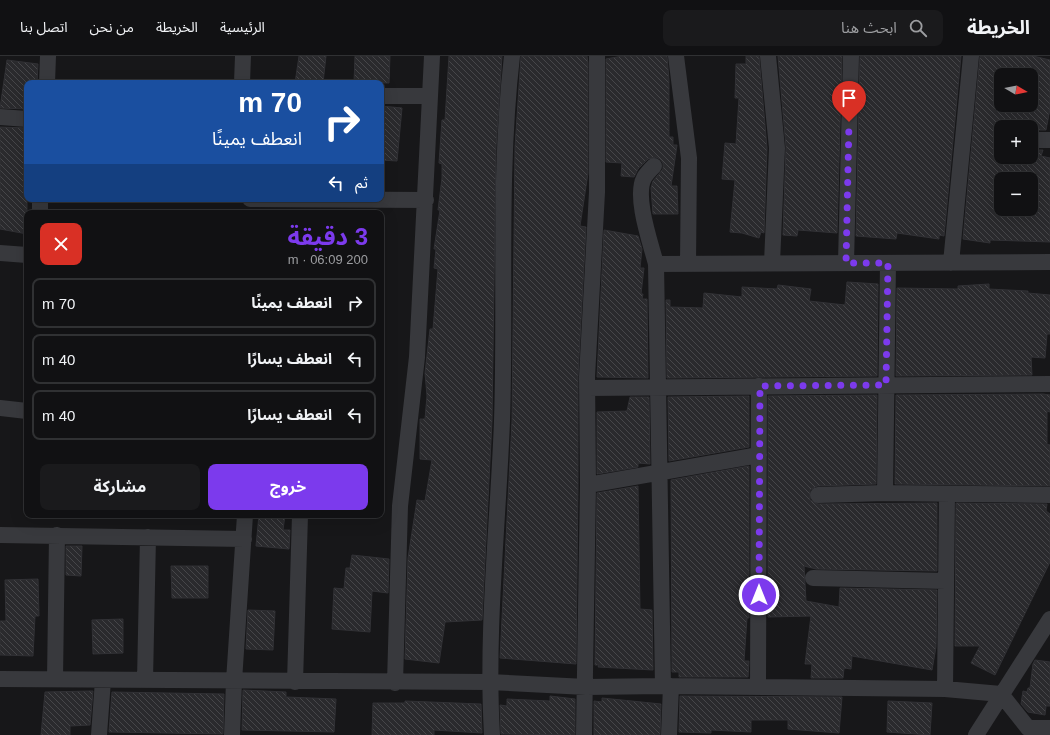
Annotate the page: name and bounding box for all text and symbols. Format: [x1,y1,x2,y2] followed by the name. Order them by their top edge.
[663,10,943,46] search box
[907,17,929,39] icon: search
[967,17,1030,38] text: الخريطة
[20,19,68,35] text: اتصل بنا
[90,19,134,35] text: من نحن
[156,19,198,35] text: الخريطة
[220,19,265,35] text: الرئيسية
[841,19,897,36] text: ابحث هنا
[994,68,1038,112] north arrow
[994,68,1038,216] map controls
[832,81,866,122] pin
[238,87,302,118] text: 70 m
[838,87,860,109] icon: arrive
[316,96,368,148] icon: right
[994,120,1038,164] button: +
[212,129,302,149] text: انعطف يمينًا
[325,172,347,194] icon: left
[994,172,1038,216] button: −
[355,174,368,191] text: ثم
[40,223,82,265] button: close
[288,223,368,250] text: 3 دقيقة
[288,252,368,267] text: 200 m · 06:09
[344,292,366,314] icon: right
[251,294,332,311] text: انعطف يمينًا
[42,295,75,312] text: 70 m
[344,348,366,370] icon: left
[247,350,332,367] text: انعطف يسارًا
[42,351,75,368] text: 40 m
[344,404,366,426] icon: left
[247,406,332,423] text: انعطف يسارًا
[42,407,75,424] text: 40 m
[40,464,200,510] button: مشاركة
[208,464,368,510] button: خروج
[738,574,780,616] position arrow

